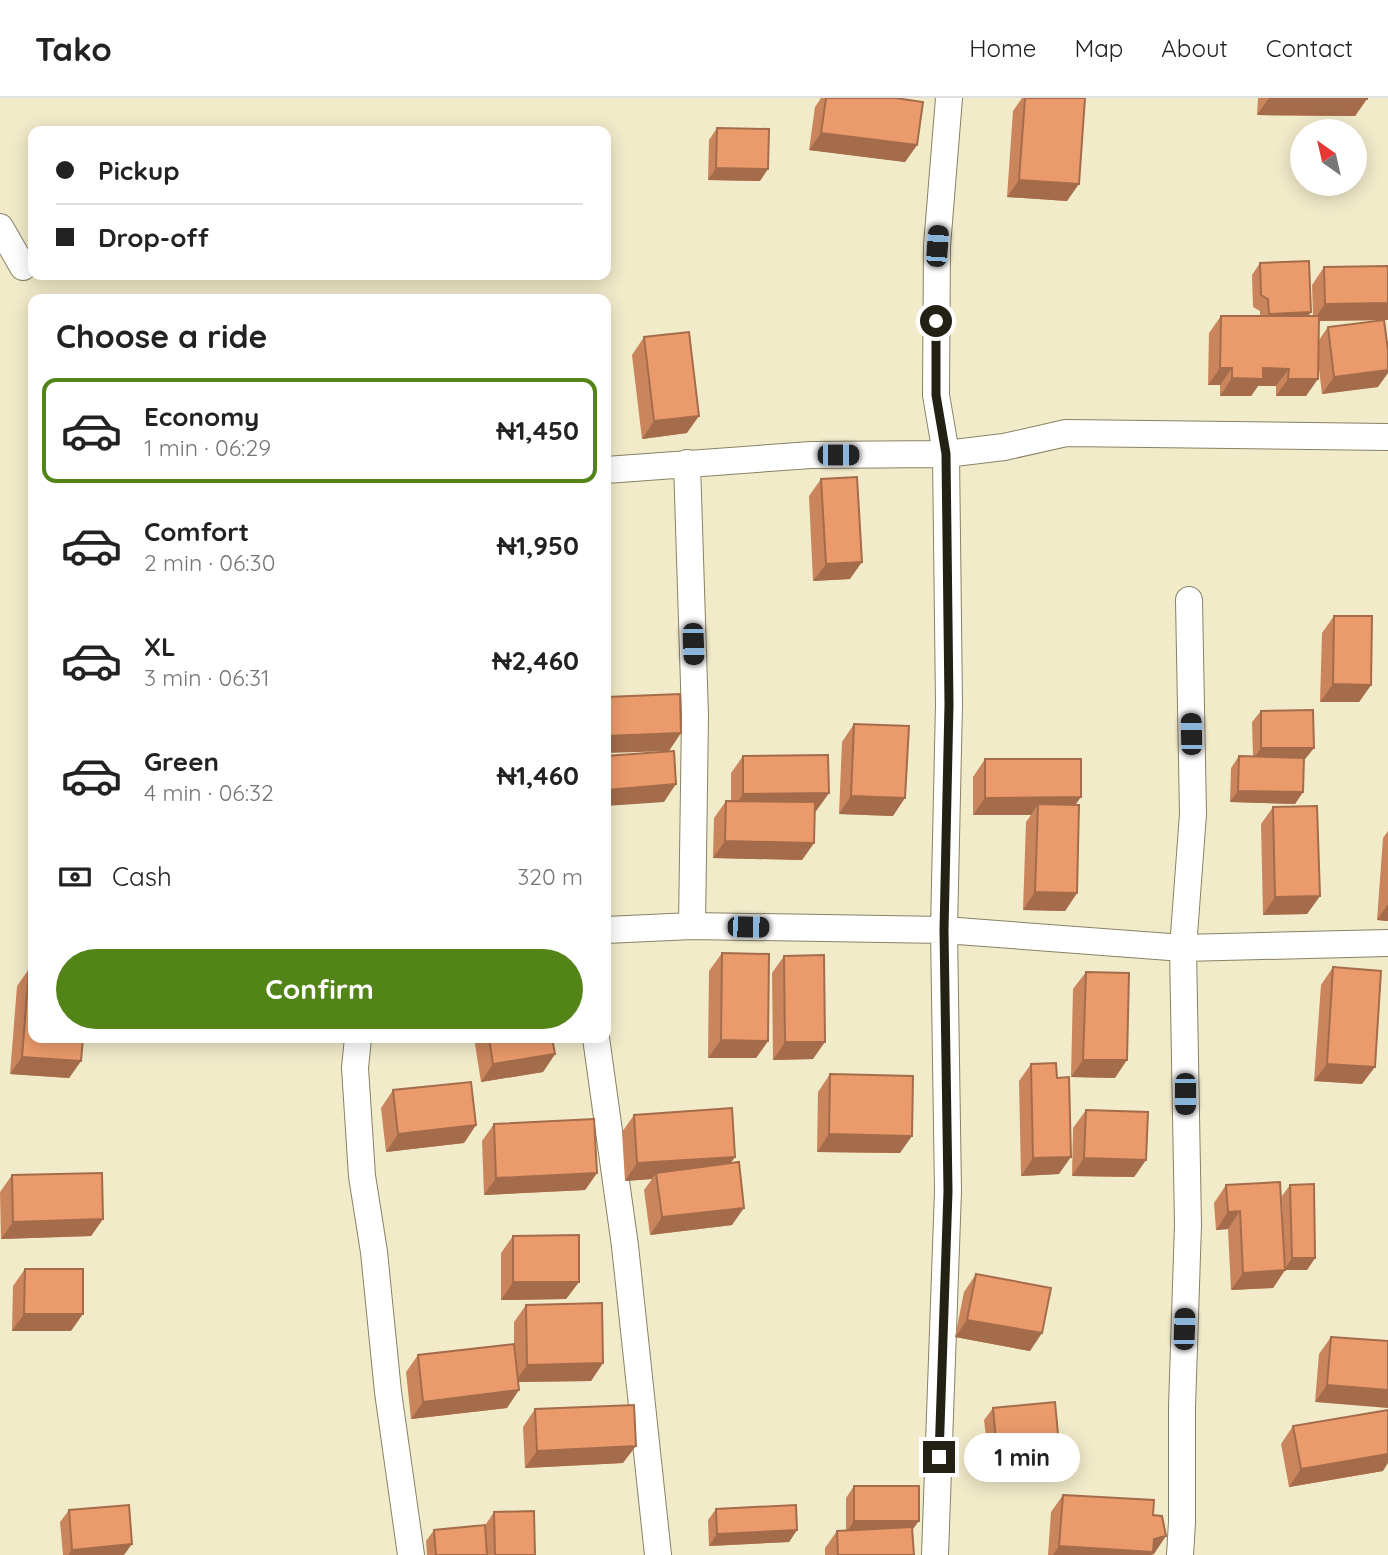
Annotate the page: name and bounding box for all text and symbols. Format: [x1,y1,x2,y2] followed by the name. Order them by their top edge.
[35,28,112,69] text: Tako
[969,33,1036,63] text: Home
[1074,33,1123,63] text: Map
[1161,33,1228,63] text: About
[1266,33,1353,63] text: Contact
[1290,119,1367,196] north arrow
[1290,119,1367,196] map controls
[98,154,180,187] text: Pickup
[98,221,209,254] text: Drop-off
[926,224,949,268] car
[920,305,952,337] route start
[56,316,268,356] text: Choose a ride
[60,399,123,462] icon: car
[144,400,259,433] text: Economy
[496,414,579,447] text: ₦1,450
[144,433,271,462] text: 1 min · 06:29
[818,445,860,466] car
[60,514,123,577] icon: car
[144,515,249,548] text: Comfort
[497,529,579,562] text: ₦1,950
[144,548,275,577] text: 2 min · 06:30
[682,623,705,665] car
[60,629,123,692] icon: car
[144,630,176,663] text: XL
[492,644,579,677] text: ₦2,460
[144,663,270,692] text: 3 min · 06:31
[1181,713,1202,755] car
[60,744,123,807] icon: car
[144,745,219,778] text: Green
[497,759,579,792] text: ₦1,460
[144,778,274,807] text: 4 min · 06:32
[56,858,94,896] icon: cash
[112,860,172,893] text: Cash
[517,862,583,891] text: 320 m
[727,916,770,938] car
[56,949,583,1029] button: Confirm
[1175,1073,1196,1115] car
[1173,1308,1196,1350] car
[964,1432,1079,1482] callout: 1 min
[923,1441,955,1473] route end
[994,1443,1050,1472] text: 1 min

